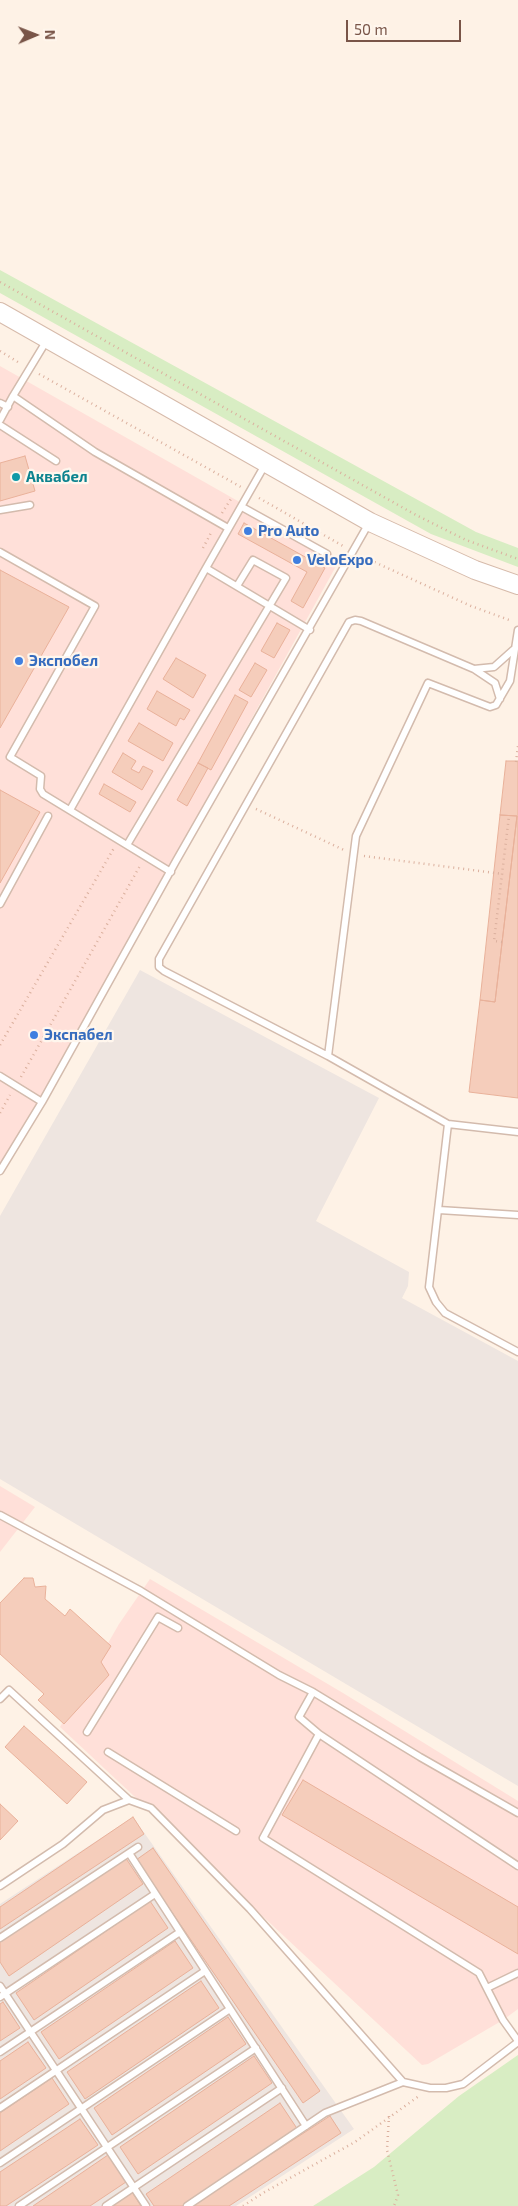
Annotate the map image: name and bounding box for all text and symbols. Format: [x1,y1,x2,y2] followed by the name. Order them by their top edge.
[10,10,60,60] north arrow
[348,10,463,42] scale bar
[354,20,388,38] text: 50 m
[42,30,59,40] text: N
[26,468,88,486] place label: Аквабел
[10,471,22,483] marker: Аквабел
[258,522,319,540] place label: Pro Auto
[242,525,254,537] marker: Pro Auto
[307,551,373,569] place label: VeloExpo
[291,554,303,566] marker: VeloExpo
[29,652,98,670] place label: Экспобел
[13,655,25,667] marker: Экспобел
[44,1026,113,1044] place label: Экспабел
[28,1029,40,1041] marker: Экспабел

